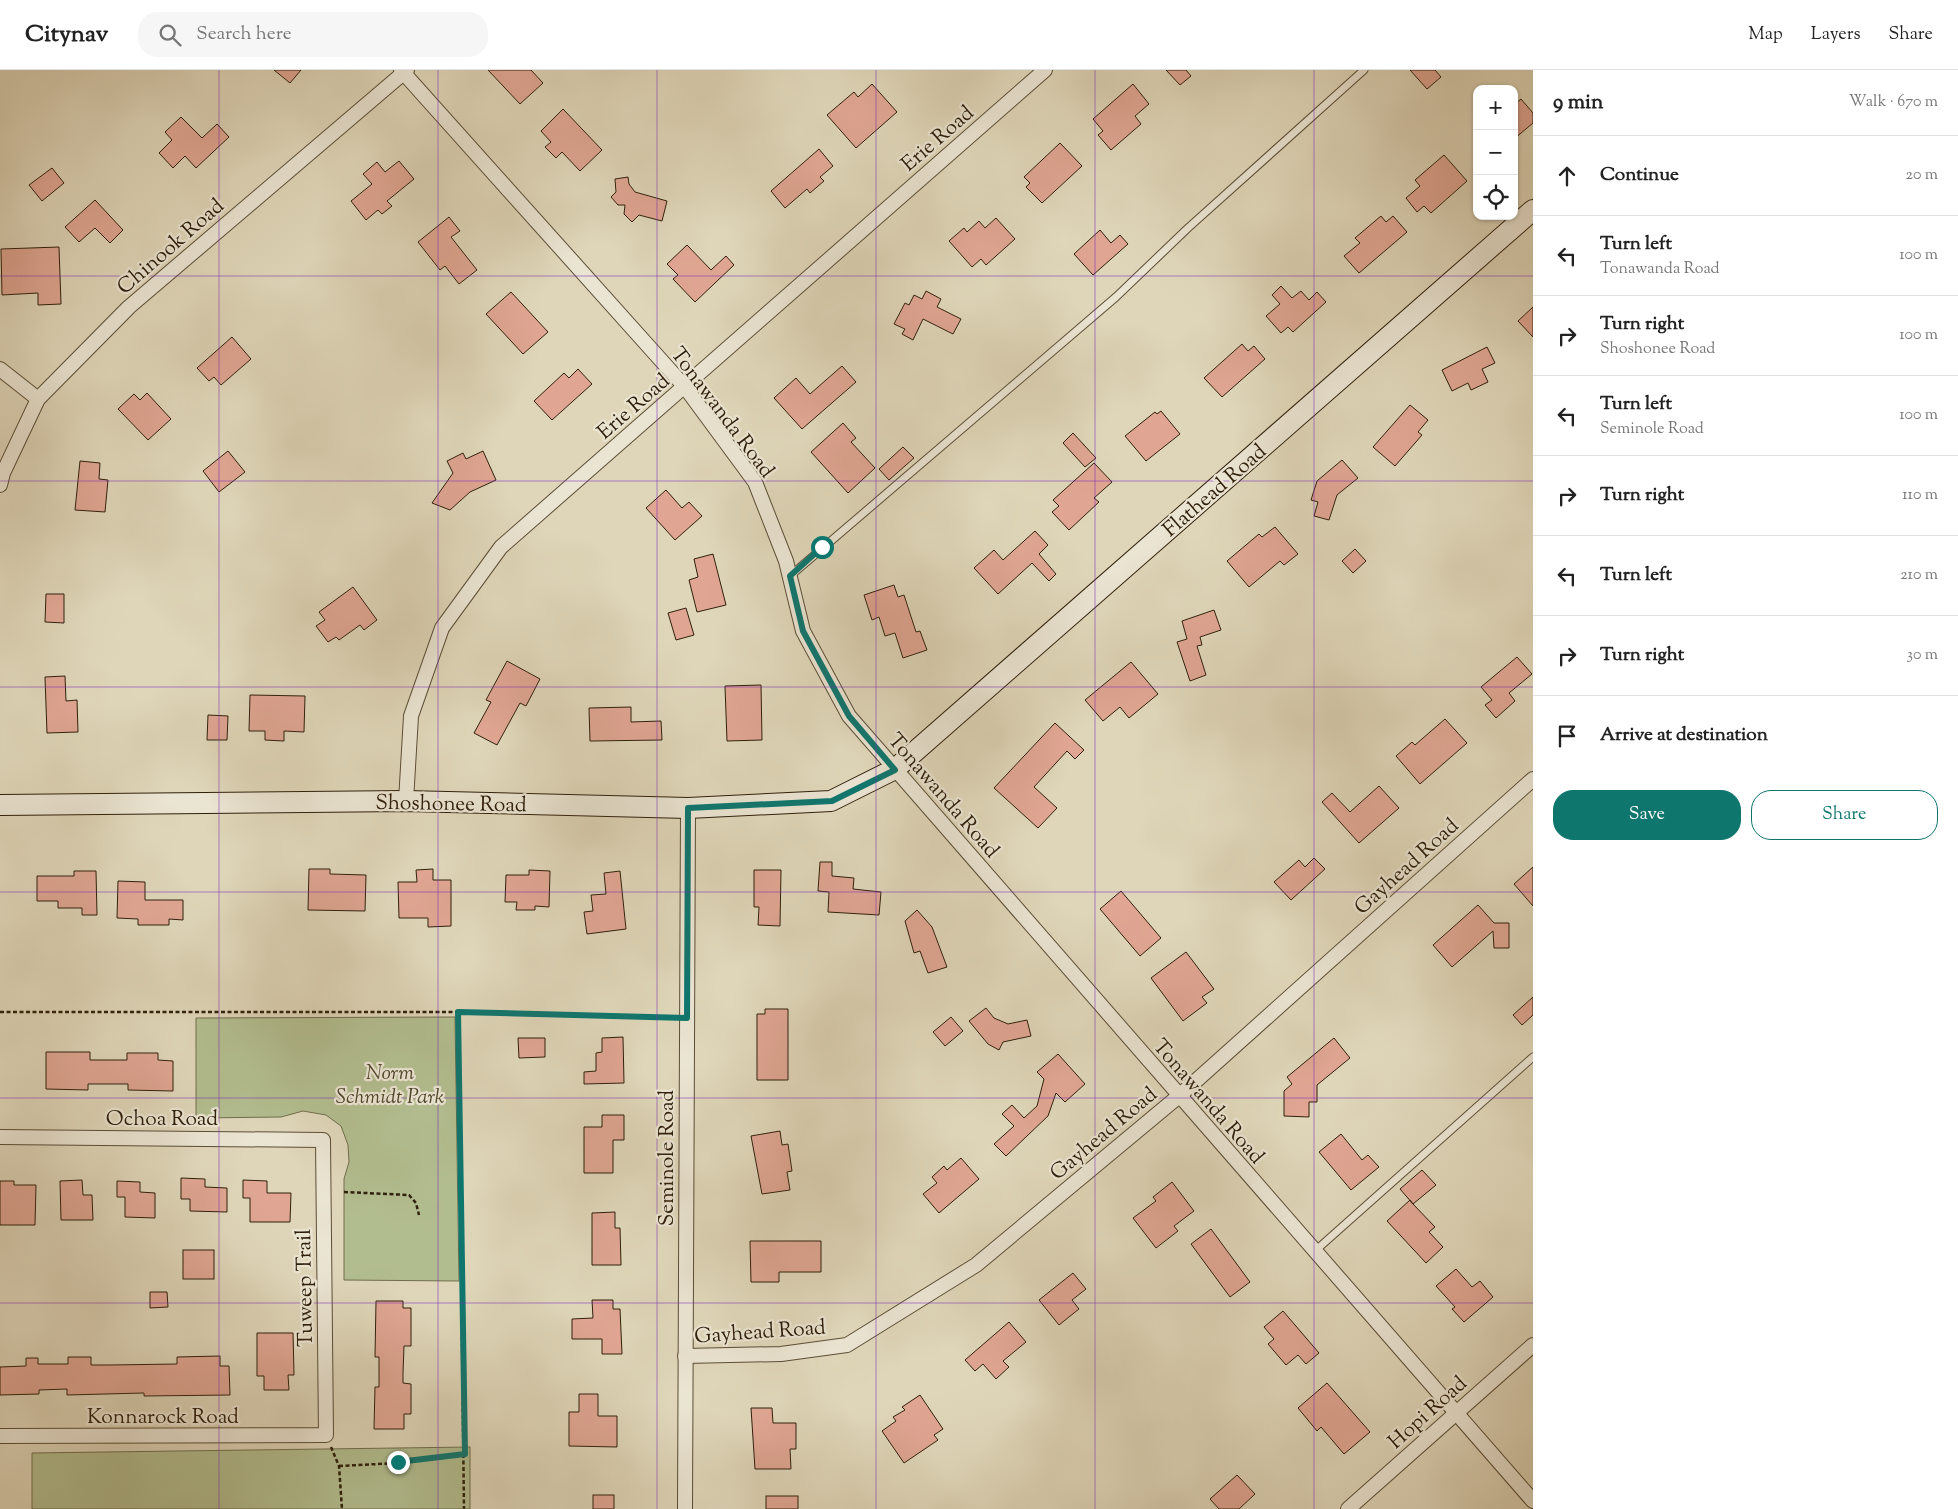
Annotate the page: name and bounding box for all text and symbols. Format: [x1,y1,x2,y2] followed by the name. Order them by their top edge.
[138,12,488,57] search box
[25,18,108,52] text: Citynav
[156,21,184,49] icon: search
[196,21,292,48] text: Search here
[1748,22,1783,48] text: Map
[1811,22,1861,48] text: Layers
[1889,22,1933,48] text: Share
[1473,85,1518,220] map controls
[1473,85,1518,130] button: +
[1553,88,1603,118] text: 9 min
[1849,91,1938,114] text: Walk · 670 m
[895,99,981,180] street label: Erie Road
[1473,130,1518,175] button: −
[1553,162,1581,190] icon: ahead
[1600,162,1679,189] text: Continue
[1905,164,1938,187] text: 20 m
[1473,175,1518,220] button: locate
[111,192,232,303] street label: Chinook Road
[1600,231,1672,258] text: Turn left
[1553,242,1581,270] icon: left
[1899,244,1938,267] text: 100 m
[1600,258,1720,281] text: Tonawanda Road
[1600,311,1684,338] text: Turn right
[1553,322,1581,350] icon: right
[1899,324,1938,347] text: 100 m
[1600,338,1715,361] text: Shoshonee Road
[662,341,781,485] street label: Tonawanda Road
[591,367,677,448] street label: Erie Road
[1600,391,1672,418] text: Turn left
[1553,402,1581,430] icon: left
[1899,404,1938,427] text: 100 m
[1600,418,1704,441] text: Seminole Road
[1157,438,1274,545] street label: Flathead Road
[1553,482,1581,510] icon: right
[1600,482,1684,509] text: Turn right
[1902,484,1938,507] text: 110 m
[811,536,834,559] route start
[1553,562,1581,590] icon: left
[1600,562,1672,589] text: Turn left
[1900,564,1938,587] text: 210 m
[1553,642,1581,670] icon: right
[1600,642,1684,669] text: Turn right
[1907,644,1938,667] text: 30 m
[1553,722,1581,750] icon: arrive
[1600,722,1768,749] text: Arrive at destination
[880,727,1005,866] street label: Tonawanda Road
[375,789,527,821] street label: Shoshonee Road
[1553,790,1741,840] button: Save
[1751,790,1938,840] button: Share
[1348,812,1466,923] street label: Gayhead Road
[1145,1033,1270,1172] street label: Tonawanda Road
[336,1059,445,1113] park label: Norm Schmidt Park
[1044,1081,1164,1188] street label: Gayhead Road
[653,1090,683,1226] street label: Seminole Road
[106,1105,218,1135] street label: Ochoa Road
[290,1229,322,1347] street label: Tuweep Trail
[693,1313,827,1353] street label: Gayhead Road
[1382,1370,1475,1457] street label: Hopi Road
[87,1403,239,1433] street label: Konnarock Road
[387,1451,410,1474] route end

